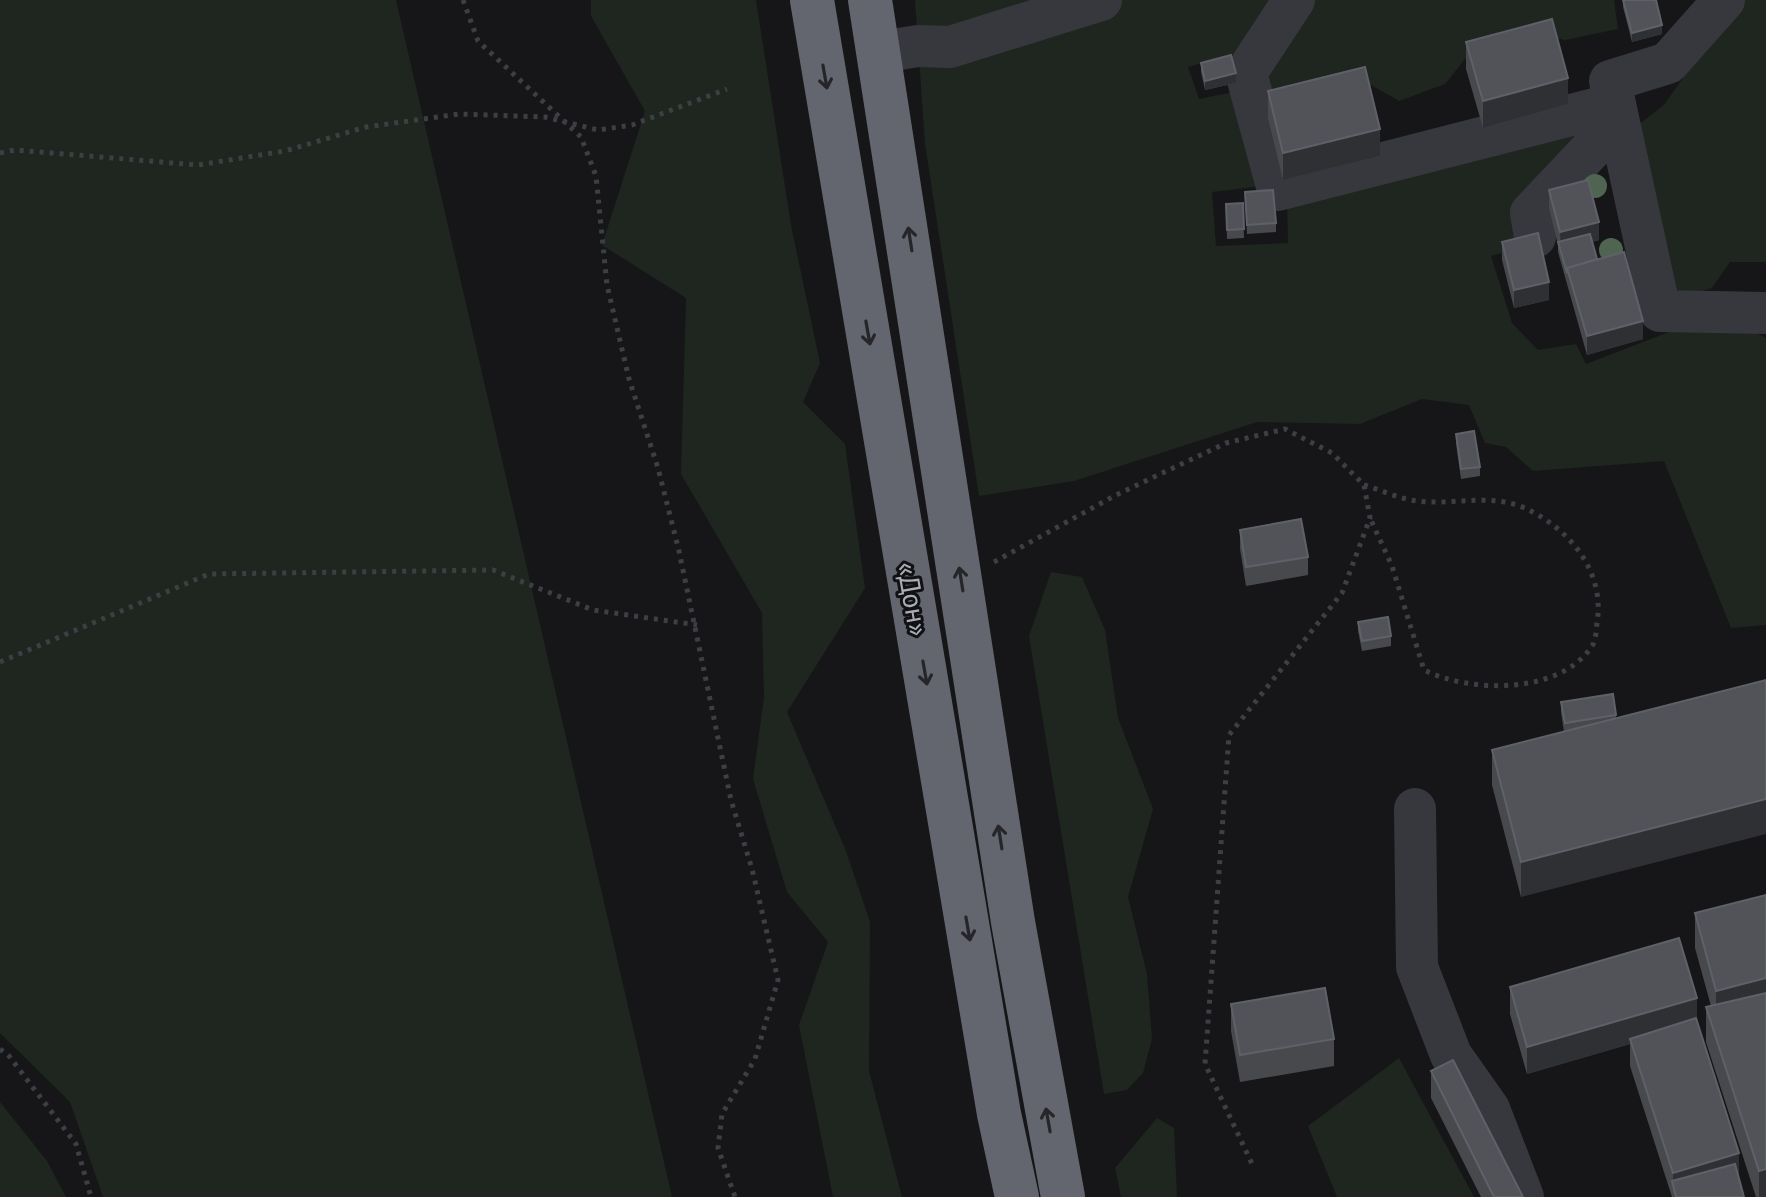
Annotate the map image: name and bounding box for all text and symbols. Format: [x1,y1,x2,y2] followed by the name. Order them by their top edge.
[818,64,833,89] one-way arrow
[901,227,916,252] one-way arrow
[861,320,876,345] one-way arrow
[889,559,938,639] street label: «Дон»
[953,567,968,593] one-way arrow
[918,659,933,685] one-way arrow
[992,824,1007,850] one-way arrow
[961,916,976,941] one-way arrow
[1039,1108,1054,1134] one-way arrow

